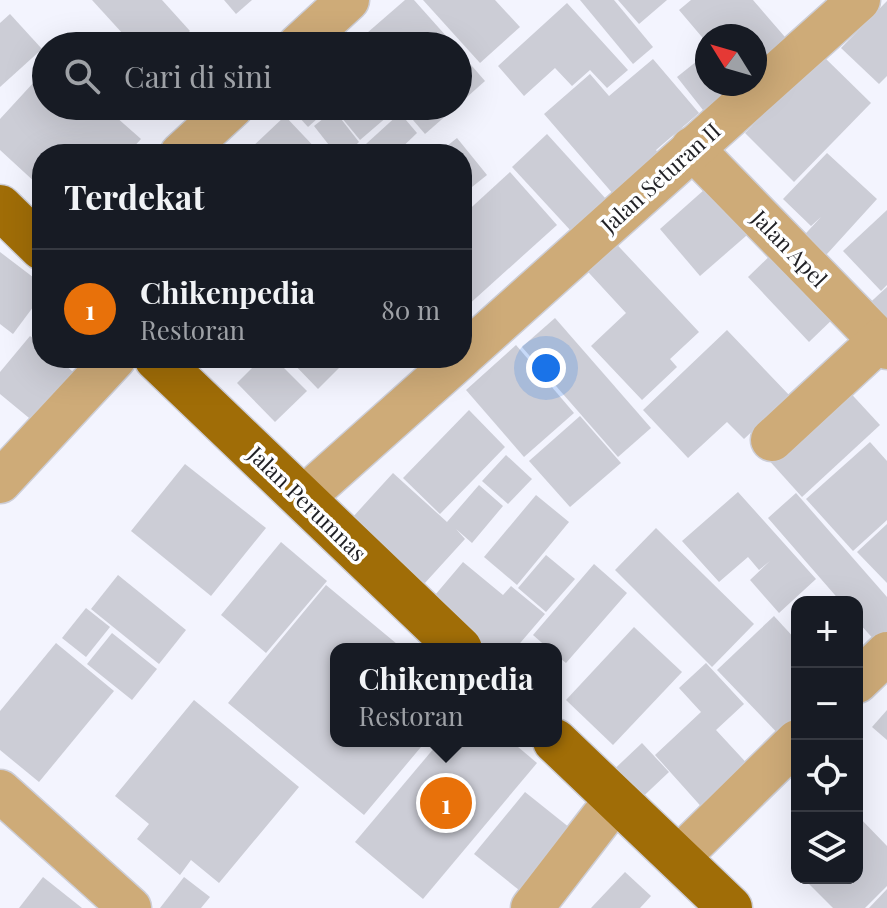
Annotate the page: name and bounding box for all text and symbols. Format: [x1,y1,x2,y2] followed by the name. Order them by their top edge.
[695,24,767,96] north arrow
[32,32,472,120] search box
[60,54,104,98] icon: search
[124,56,272,96] text: Cari di sini
[593,115,726,239] street label: Jalan Seturan II
[64,173,204,219] text: Terdekat
[745,202,834,293] street label: Jalan Apel
[140,272,315,312] text: Chikenpedia
[85,292,95,327] text: 1
[381,292,440,327] text: 80 m
[140,312,245,347] text: Restoran
[526,348,566,388] your location
[242,438,374,567] street label: Jalan Perumnas
[791,596,863,884] map controls
[791,596,863,668] button: +
[330,643,562,747] popup
[358,658,534,698] text: Chikenpedia
[791,668,863,740] button: −
[358,698,464,733] text: Restoran
[791,740,863,812] button: locate
[420,773,472,833] pin: 1
[791,812,863,884] button: layers

